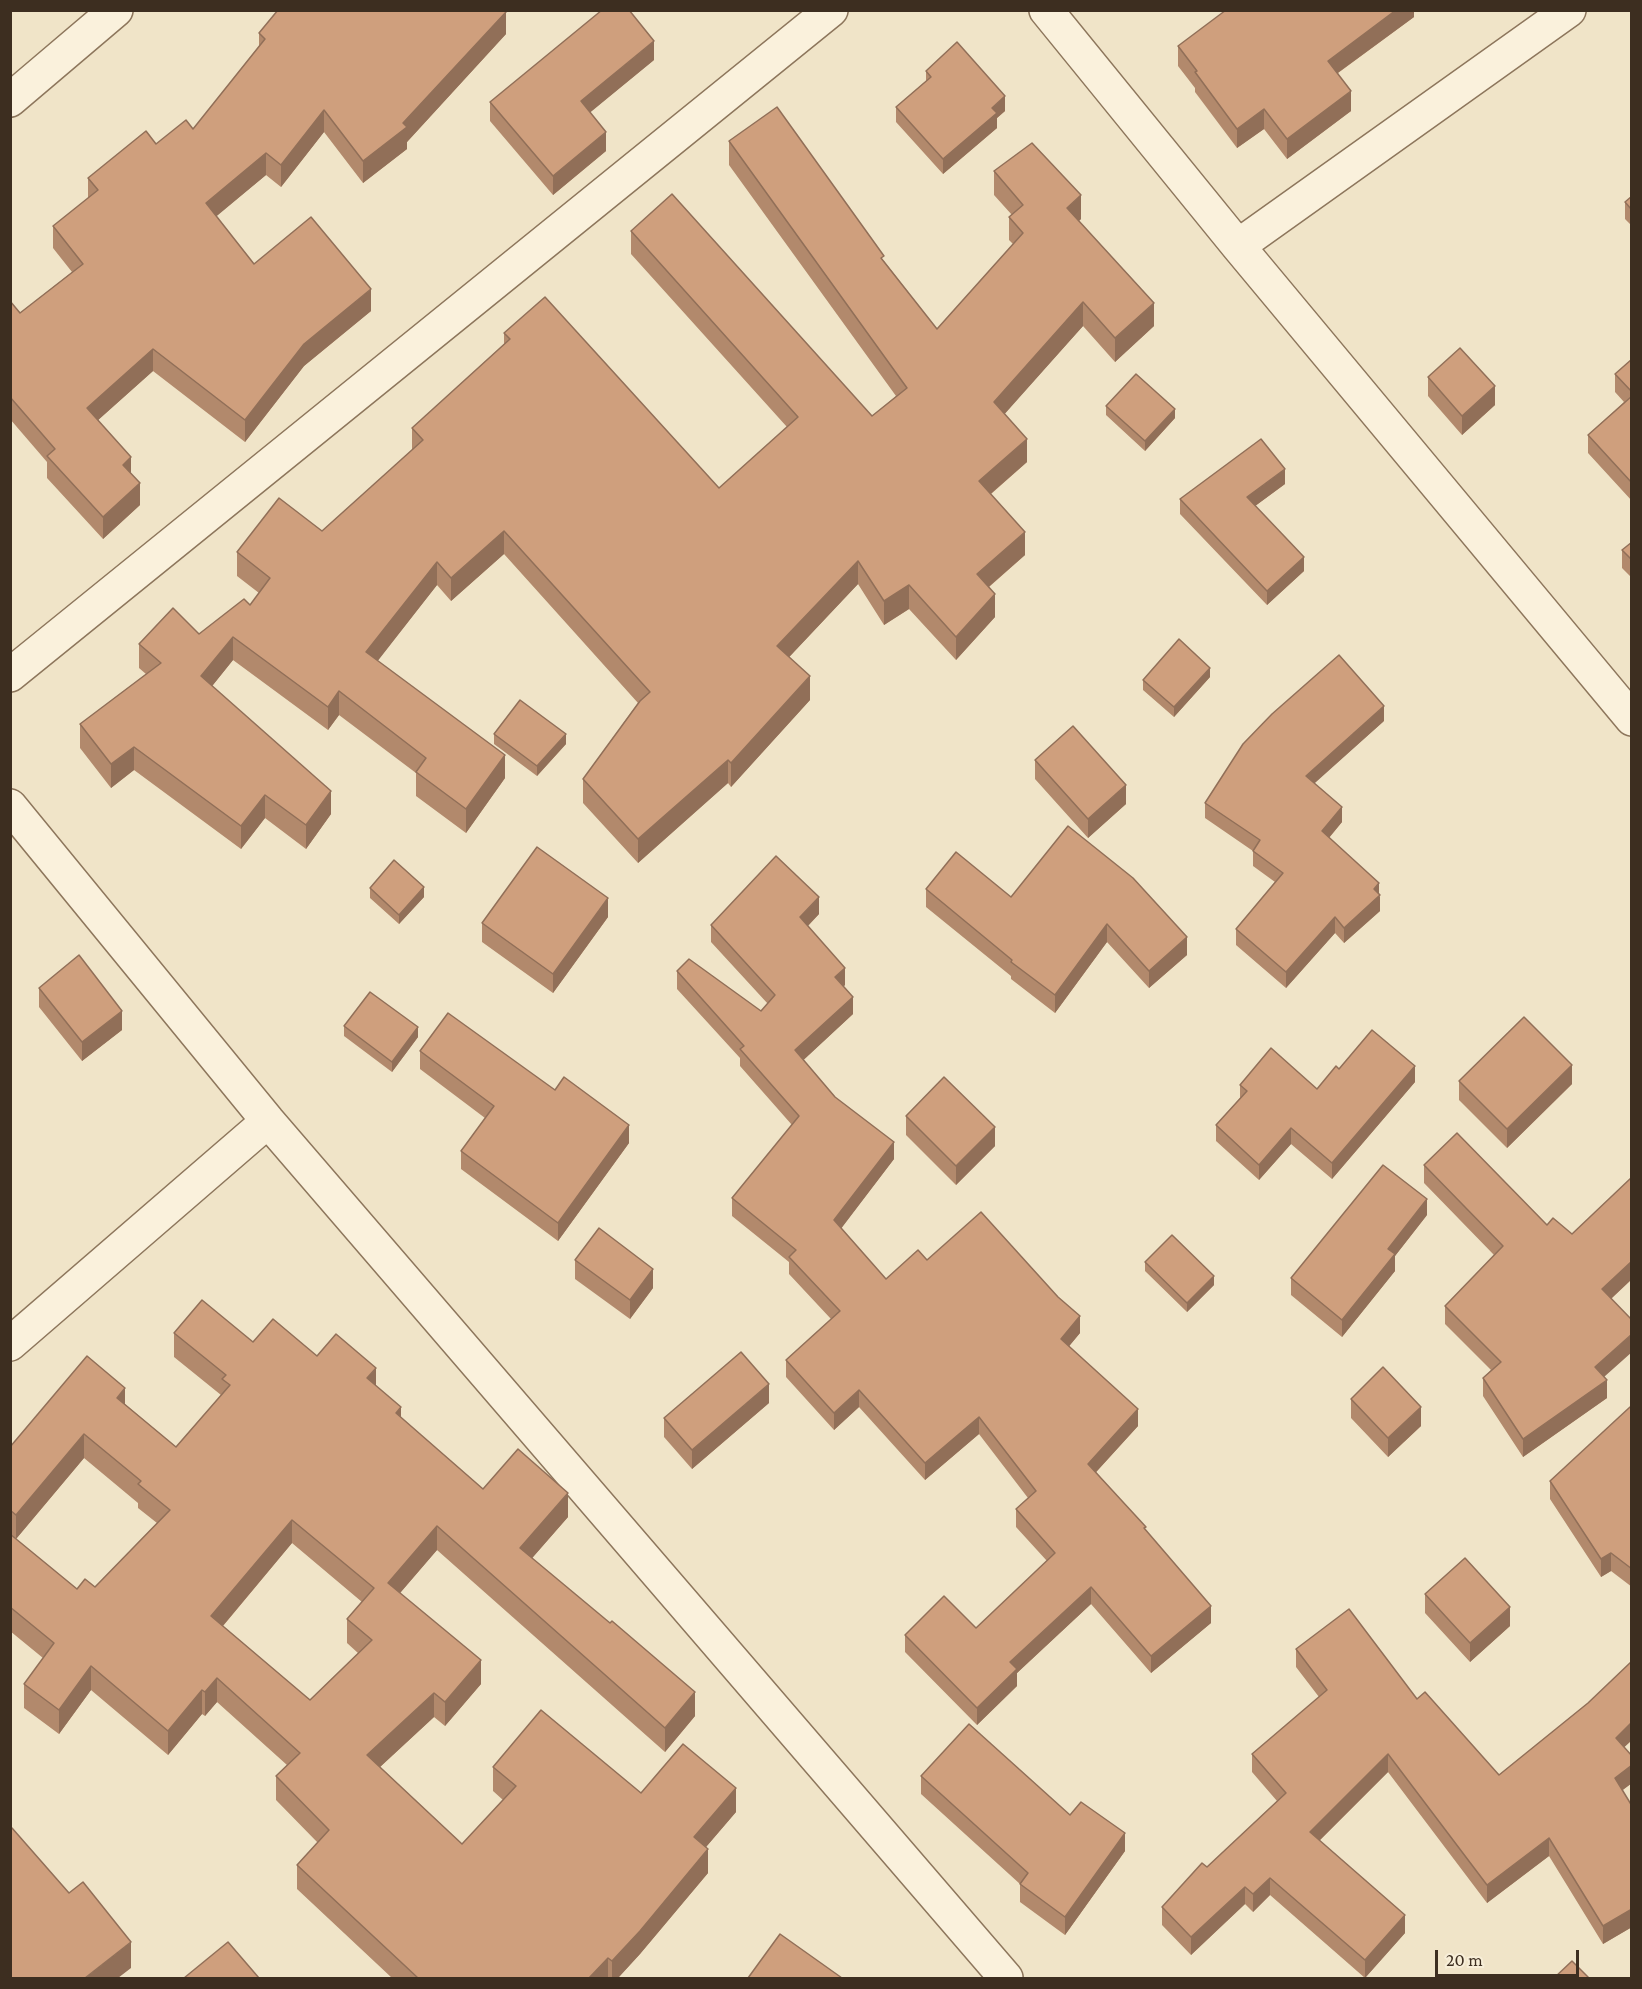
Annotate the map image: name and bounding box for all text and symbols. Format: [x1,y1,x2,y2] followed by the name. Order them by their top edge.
[1438,1938,1582,1976] scale bar
[1446,1950,1483,1970] text: 20 m

